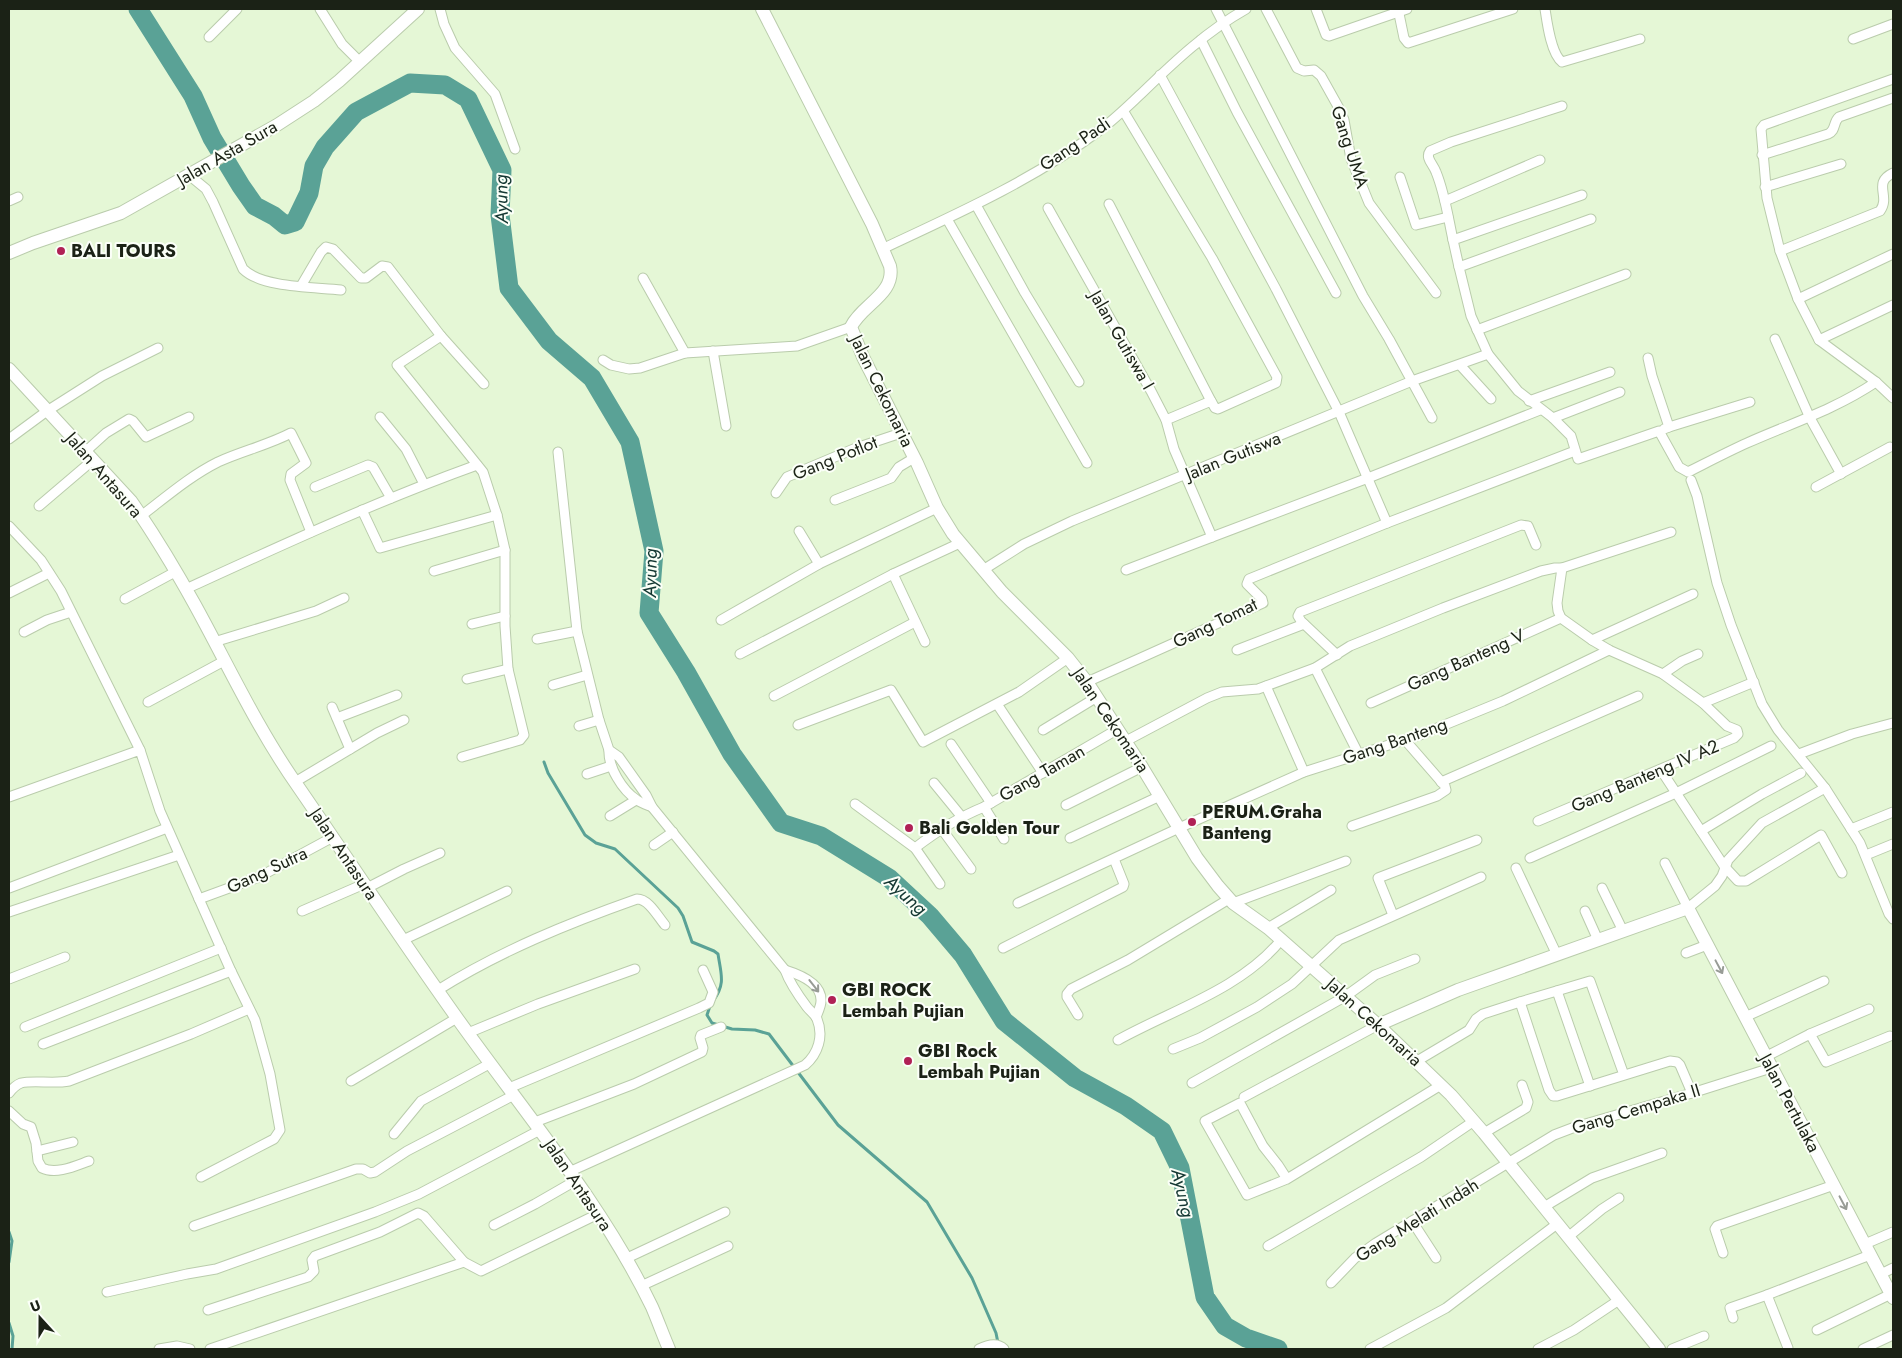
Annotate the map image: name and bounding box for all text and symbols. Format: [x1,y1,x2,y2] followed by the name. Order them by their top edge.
[1324,102,1376,192] street label: Gang UMA
[1034,111,1116,177] street label: Gang Padi
[170,114,282,193] street label: Jalan Asta Sura
[487,174,515,225] water label: Ayung
[71,238,176,264] place label: BALI TOURS
[55,245,67,257] marker: BALI TOURS
[1082,284,1161,395] street label: Jalan Gutiswa I
[843,329,920,451] street label: Jalan Cekomaria
[58,425,149,524] street label: Jalan Antasura
[1179,425,1285,488] street label: Jalan Gutiswa
[789,429,882,487] street label: Gang Potlot
[636,548,664,599] water label: Ayung
[1168,591,1262,655] street label: Gang Tomat
[1403,622,1529,698] street label: Gang Banteng V
[1065,661,1156,778] street label: Jalan Cekomaria
[1339,711,1451,771] street label: Gang Banteng
[1567,733,1723,819] street label: Gang Banteng IV A2
[994,738,1090,808] street label: Gang Taman
[1202,799,1322,846] place label: PERUM.Graha Banteng
[302,801,385,905] street label: Jalan Antasura
[919,815,1060,841] place label: Bali Golden Tour
[1186,816,1198,828] marker: PERUM.Graha Banteng
[903,822,915,834] marker: Bali Golden Tour
[222,840,312,900] street label: Gang Sutra
[878,868,934,922] water label: Ayung
[1715,959,1724,974] one-way arrow
[1319,970,1428,1072] street label: Jalan Cekomaria
[842,977,964,1024] place label: GBI ROCK Lembah Pujian
[808,980,819,993] one-way arrow
[826,994,838,1006] marker: GBI ROCK Lembah Pujian
[918,1038,1040,1085] place label: GBI Rock Lembah Pujian
[1752,1047,1827,1157] street label: Jalan Pertulaka
[902,1055,914,1067] marker: GBI Rock Lembah Pujian
[1569,1077,1703,1141] street label: Gang Cempaka II
[536,1132,619,1236] street label: Jalan Antasura
[1164,1165,1202,1220] water label: Ayung
[1350,1172,1484,1268] street label: Gang Melati Indah
[1839,1196,1849,1210] one-way arrow
[15,1293,65,1343] north arrow
[27,1295,44,1317] text: U

